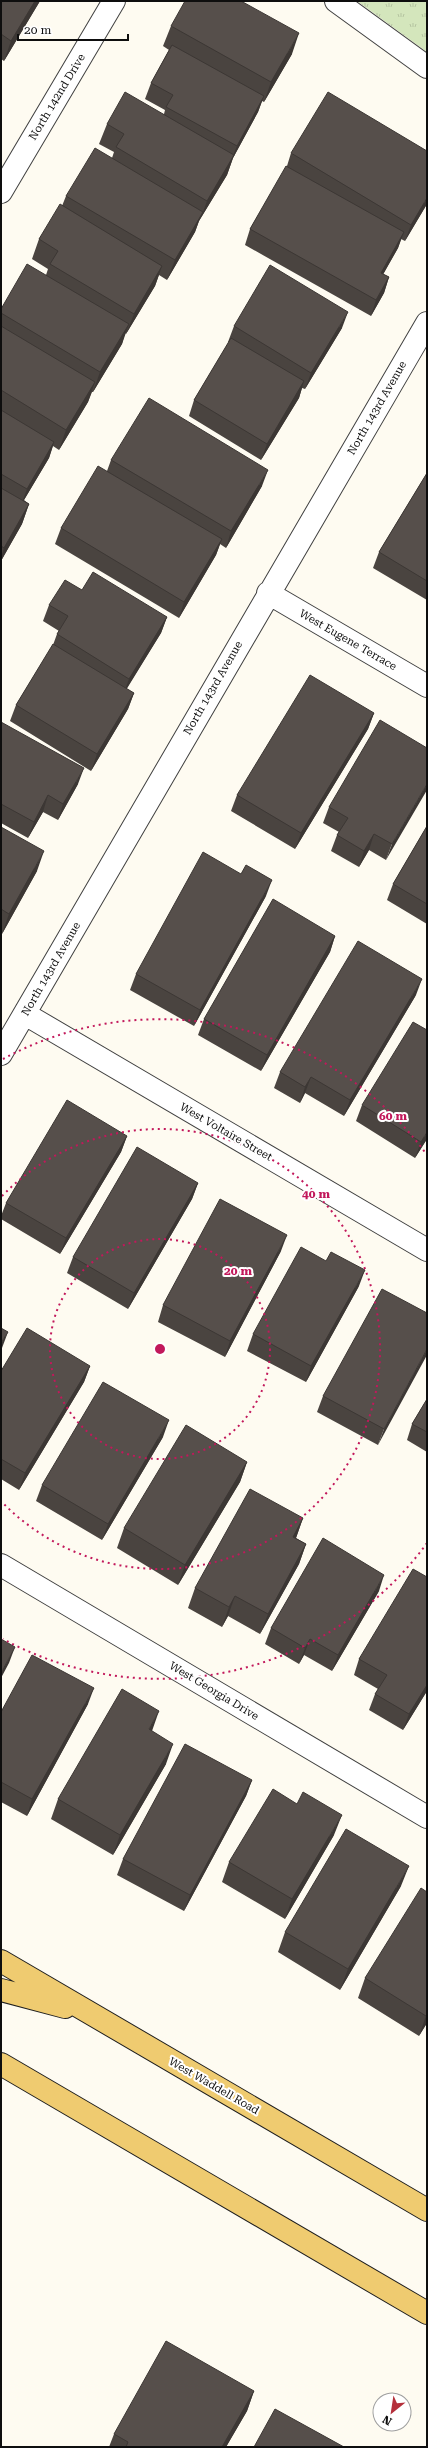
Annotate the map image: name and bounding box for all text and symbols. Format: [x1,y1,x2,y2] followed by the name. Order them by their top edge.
[18,16,128,42] scale bar
[24,23,51,37] text: 20 m
[26,52,88,142] street label: North 142nd Drive
[345,359,409,457] street label: North 143rd Avenue
[297,607,399,673] street label: West Eugene Terrace
[181,639,245,737] street label: North 143rd Avenue
[19,920,83,1018] street label: North 143rd Avenue
[178,1100,274,1164] street label: West Voltaire Street
[379,1109,407,1123] text: 60 m
[302,1187,330,1201] text: 40 m
[224,1264,252,1278] text: 20 m
[153,1342,167,1356] centre of rings
[167,1659,261,1723] street label: West Georgia Drive
[167,2055,261,2117] street label: West Waddell Road
[372,2392,412,2432] north arrow
[380,2412,394,2428] text: N

